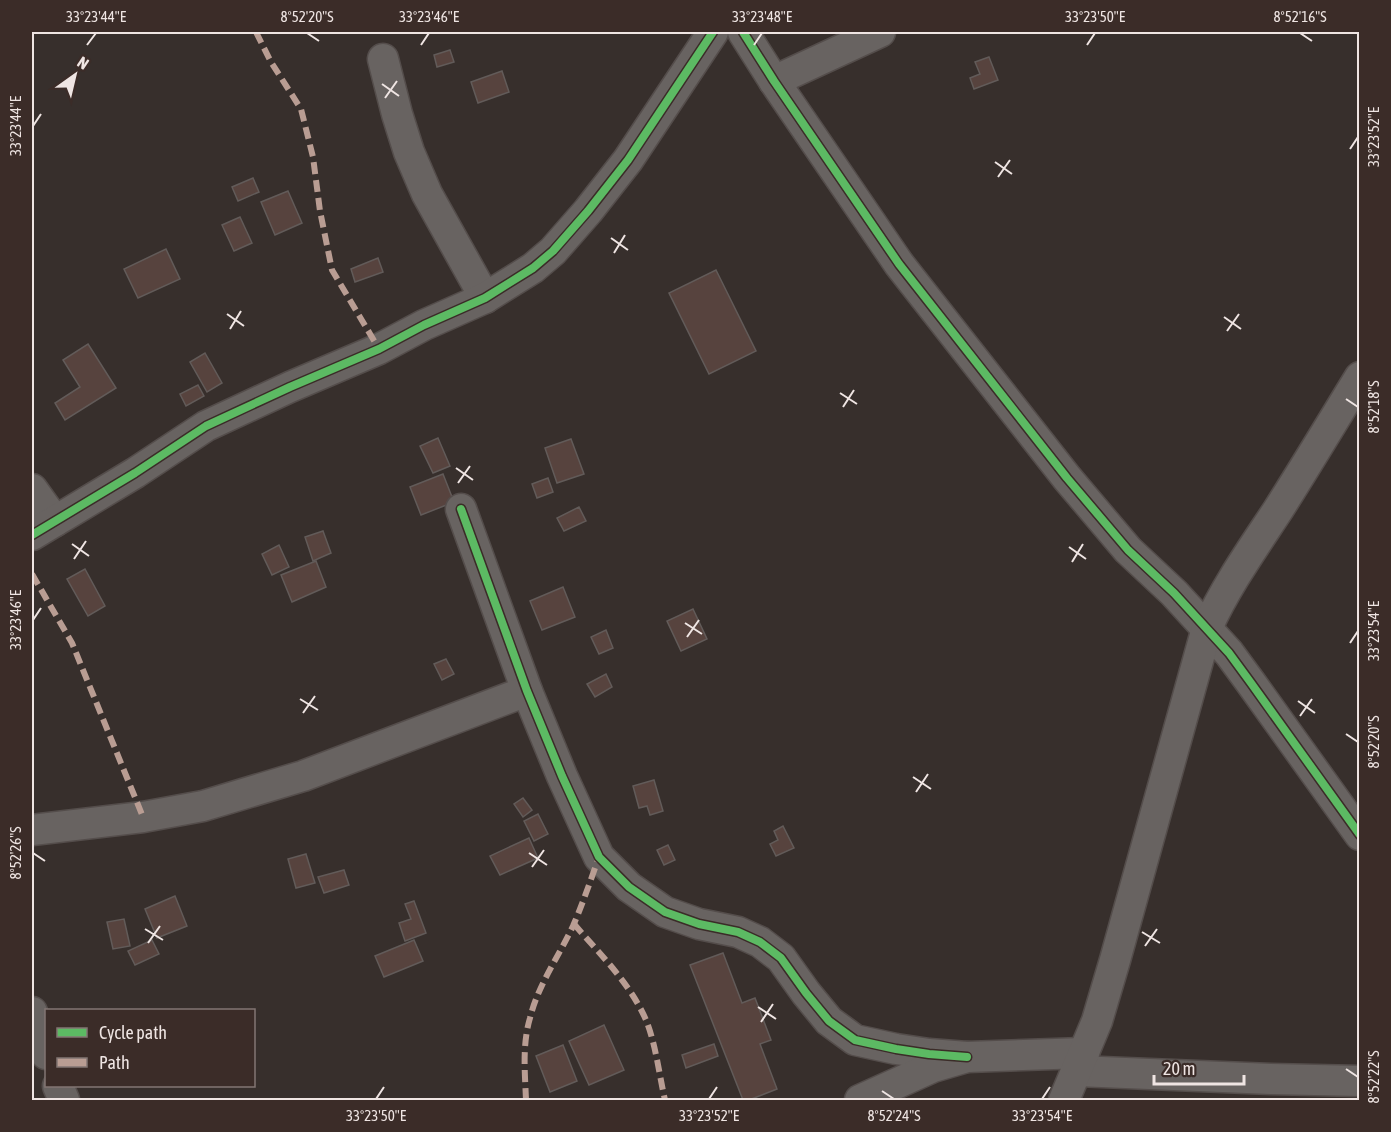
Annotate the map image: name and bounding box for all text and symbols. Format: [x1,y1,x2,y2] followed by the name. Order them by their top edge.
[66,8,127,25] text: 33°23'44"E
[280,8,334,25] text: 8°52'20"S
[399,8,460,25] text: 33°23'46"E
[732,8,793,25] text: 33°23'48"E
[1065,8,1126,25] text: 33°23'50"E
[1273,8,1327,25] text: 8°52'16"S
[45,45,105,105] north arrow
[74,52,92,73] text: N
[7,95,24,156] text: 33°23'44"E
[1365,106,1382,167] text: 33°23'52"E
[1365,380,1382,434] text: 8°52'18"S
[7,589,24,650] text: 33°23'46"E
[1365,600,1382,661] text: 33°23'54"E
[1365,715,1382,769] text: 8°52'20"S
[7,826,24,880] text: 8°52'26"S
[45,1009,255,1087] legend
[99,1022,167,1043] text: Cycle path
[1154,1048,1244,1086] scale bar
[1365,1050,1382,1104] text: 8°52'22"S
[99,1052,130,1073] text: Path
[1163,1058,1195,1079] text: 20 m
[346,1107,407,1124] text: 33°23'50"E
[679,1107,740,1124] text: 33°23'52"E
[867,1107,921,1124] text: 8°52'24"S
[1012,1107,1073,1124] text: 33°23'54"E

